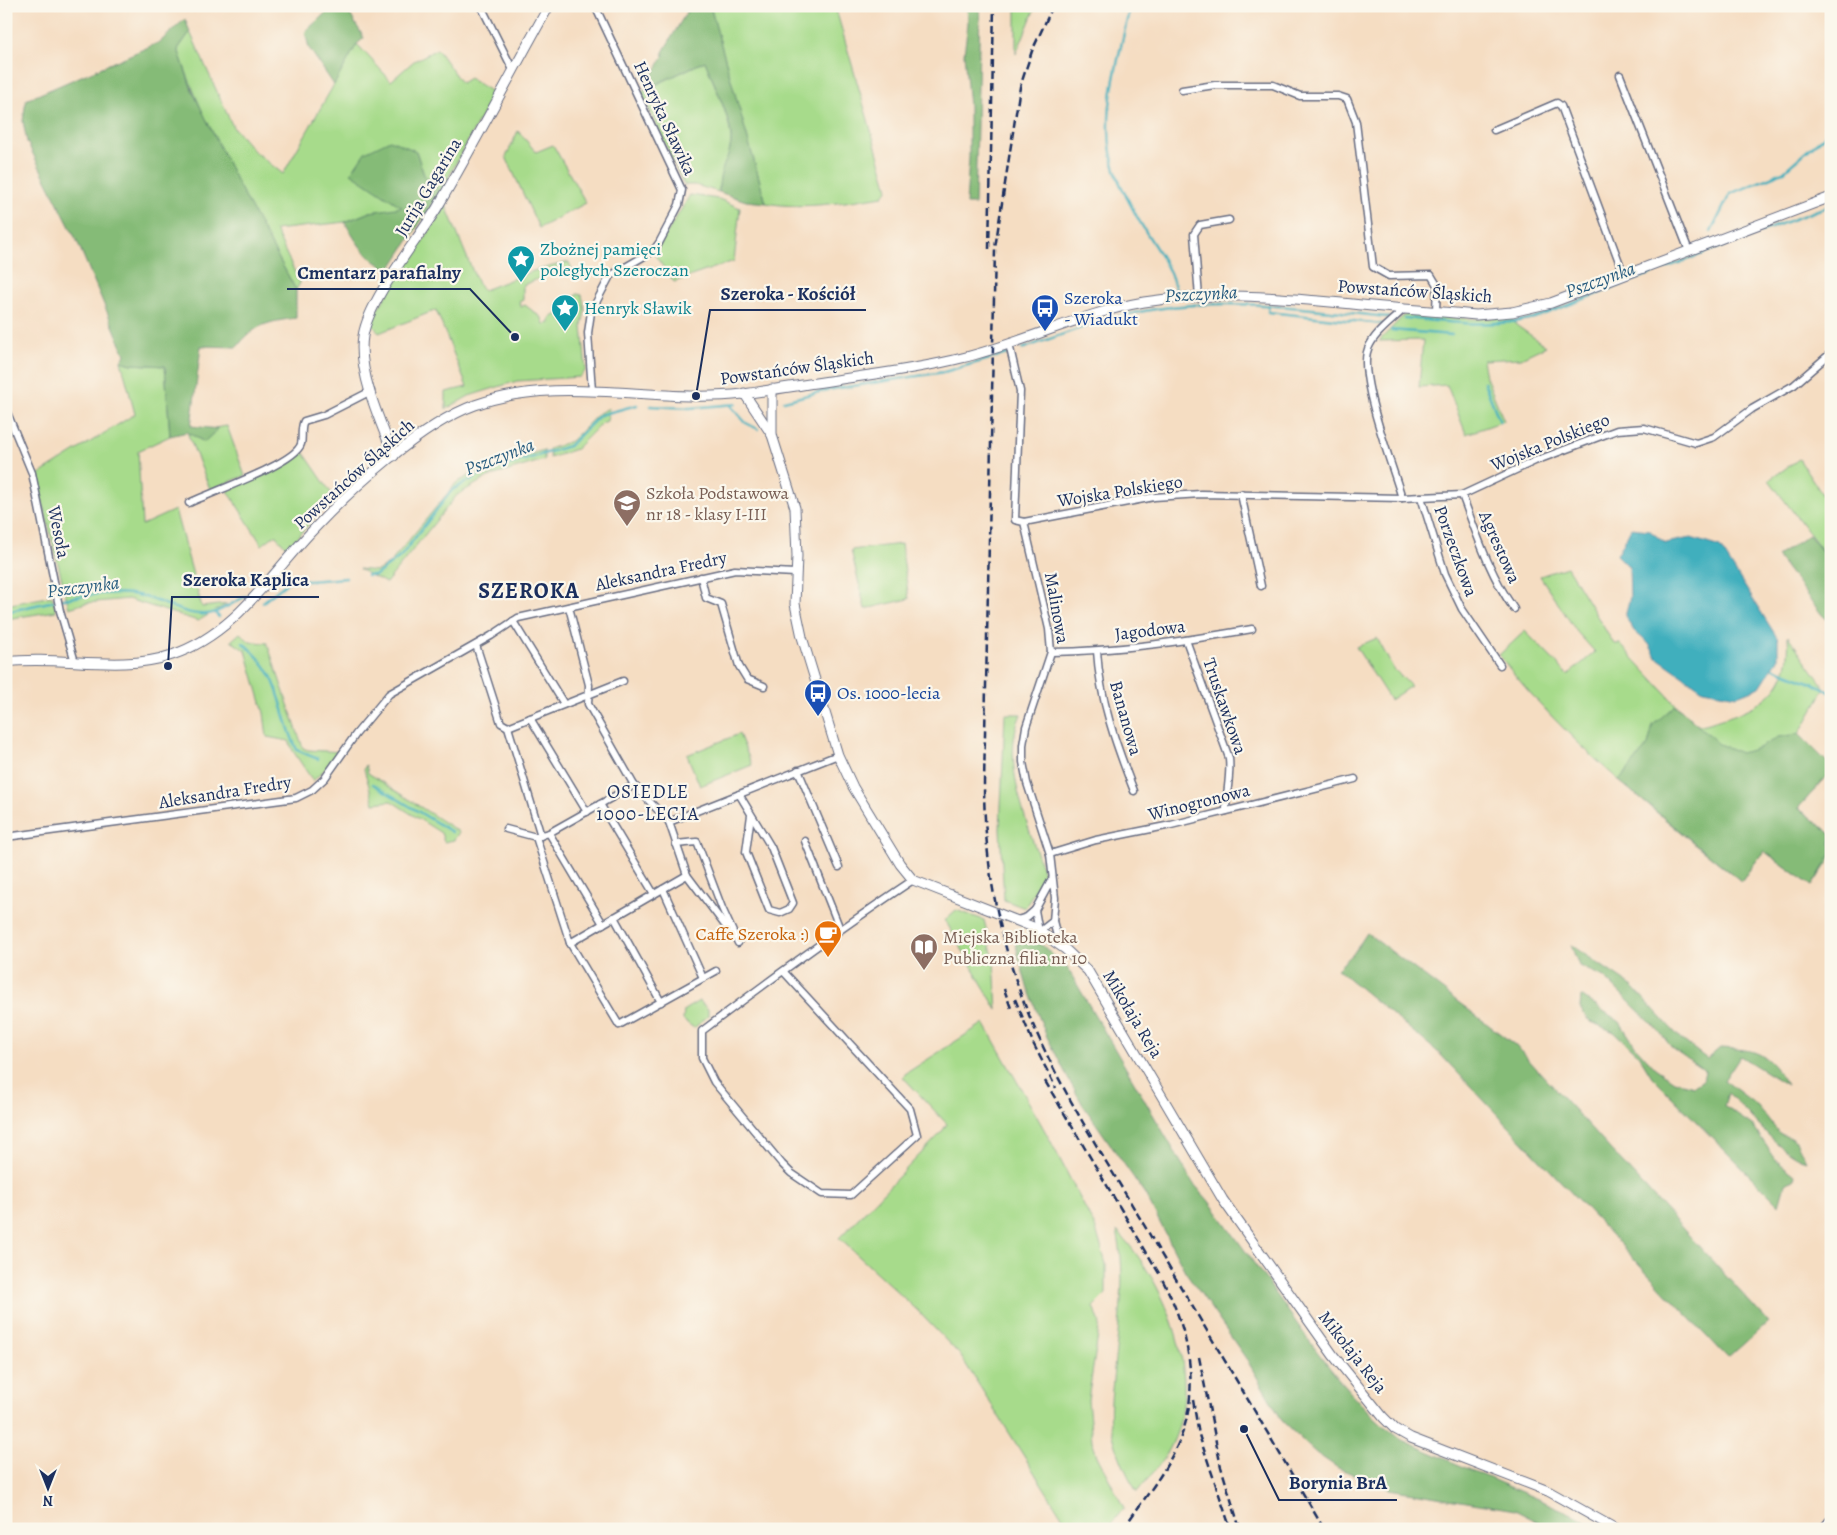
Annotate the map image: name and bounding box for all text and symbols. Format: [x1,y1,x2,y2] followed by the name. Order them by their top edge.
[628,57,702,180] street label: Henryka Sławika
[389,133,467,241] street label: Jurija Gagarina
[540,237,689,282] place label: Zbożnej pamięci poległych Szeroczan
[506,244,536,283] place icon: Zbożnej pamięci poległych Szeroczan
[287,255,470,289] callout: Cmentarz parafialny
[1562,255,1639,305] water label: Pszczynka
[297,260,462,286] text: Cmentarz parafialny
[1337,274,1494,308] street label: Powstańców Śląskich
[710,276,866,310] callout: Szeroka - Kościół
[1164,279,1238,309] water label: Pszczynka
[721,281,856,307] text: Szeroka - Kościół
[1064,286,1138,331] place label: Szeroka - Wiadukt
[550,293,580,332] place icon: Henryk Sławik
[1030,293,1060,332] bus stop icon: Szeroka - Wiadukt
[584,296,692,320] place label: Henryk Sławik
[719,345,876,391] street label: Powstańców Śląskich
[1486,407,1613,477] street label: Wojska Polskiego
[288,413,420,535] street label: Powstańców Śląskich
[461,432,538,482] water label: Pszczynka
[1055,469,1184,513] street label: Wojska Polskiego
[646,481,790,526] place label: Szkoła Podstawowa nr 18 - klasy I-III
[612,488,642,527] school or university icon: Szkoła Podstawowa nr 18 - klasy I-III
[1428,502,1484,600] street label: Porzeczkowa
[42,503,76,561] street label: Wesoła
[1473,506,1527,588] street label: Agrestowa
[592,545,730,597] street label: Aleksandra Fredry
[172,563,319,597] callout: Szeroka Kaplica
[183,567,310,593] text: Szeroka Kaplica
[45,570,121,604] water label: Pszczynka
[1039,570,1075,646] street label: Malinowa
[478,576,580,606] district label: SZEROKA
[1113,614,1187,646] street label: Jagodowa
[1197,655,1253,758] street label: Truskawkowa
[803,678,833,717] bus stop icon: Os. 1000-lecia
[1104,678,1148,759] street label: Bananowa
[837,681,941,705] place label: Os. 1000-lecia
[156,770,294,814] street label: Aleksandra Fredry
[1145,778,1253,826] street label: Winogronowa
[596,779,700,827] district label: OSIEDLE 1000-LECIA
[813,919,843,958] cafe icon: Caffe Szeroka :)
[695,922,809,946] place label: Caffe Szeroka :)
[943,925,1087,970] place label: Miejska Biblioteka Publiczna filia nr 10
[909,932,939,971] library icon: Miejska Biblioteka Publiczna filia nr 10
[1097,965,1169,1063] street label: Mikołaja Reja
[1313,1306,1393,1399] street label: Mikołaja Reja
[22,1462,72,1512] north arrow
[1279,1466,1397,1500] callout: Borynia BrA
[1289,1470,1388,1496] text: Borynia BrA
[43,1491,53,1510] text: N

